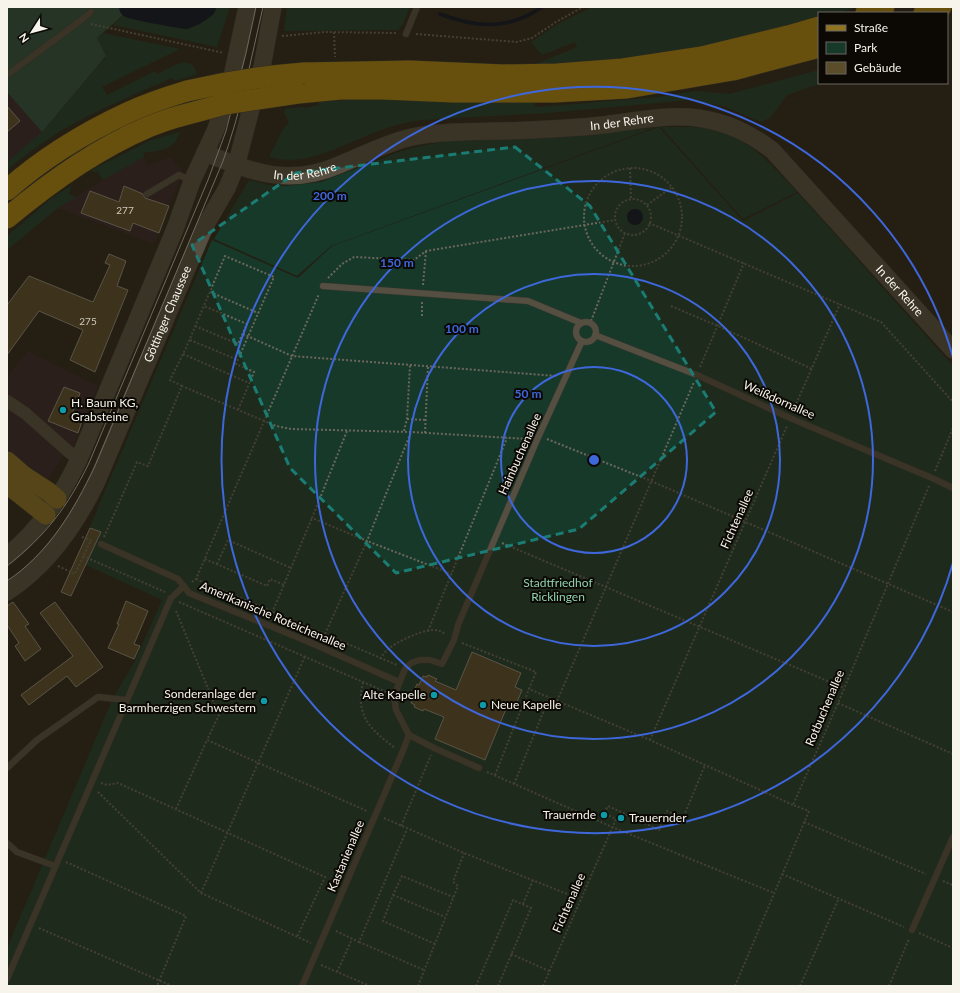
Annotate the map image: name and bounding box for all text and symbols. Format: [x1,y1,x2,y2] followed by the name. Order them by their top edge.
[12,12,52,52] north arrow
[818,12,948,84] legend
[854,20,888,35] text: Straße
[16,31,31,45] text: N
[854,40,878,55] text: Park
[854,60,901,75] text: Gebäude
[589,110,654,133] street label: In der Rehre
[273,159,339,183] street label: In der Rehre
[313,188,347,203] text: 200 m
[116,204,134,216] house number: 277
[380,255,414,270] text: 150 m
[873,262,927,319] street label: In der Rehre
[140,263,194,364] street label: Göttinger Chaussee
[79,315,97,327] house number: 275
[445,321,479,336] text: 100 m
[741,377,817,422] street label: Weißdornallee
[515,386,541,401] text: 50 m
[71,395,139,424] place label: H. Baum KG, Grabsteine
[58,405,68,415] marker: H. Baum KG, Grabsteine
[495,411,544,497] street label: Hainbuchenallee
[587,453,601,467] centre of rings
[717,487,756,551] street label: Fichtenallee
[523,575,593,604] park label: Stadtfriedhof Ricklingen
[198,578,349,653] street label: Amerikanische Roteichenallee
[802,667,847,748] street label: Rotbuchenallee
[119,686,257,715] place label: Sonderanlage der Barmherzigen Schwestern
[362,687,426,702] place label: Alte Kapelle
[429,690,439,700] marker: Alte Kapelle
[259,696,269,706] marker: Sonderanlage der Barmherzigen Schwestern
[491,697,561,712] place label: Neue Kapelle
[478,700,488,710] marker: Neue Kapelle
[543,807,596,822] place label: Trauernde
[599,810,609,820] marker: Trauernde
[629,810,687,825] place label: Trauernder
[616,813,626,823] marker: Trauernder
[324,818,367,894] street label: Kastanienallee
[549,871,588,935] street label: Fichtenallee

